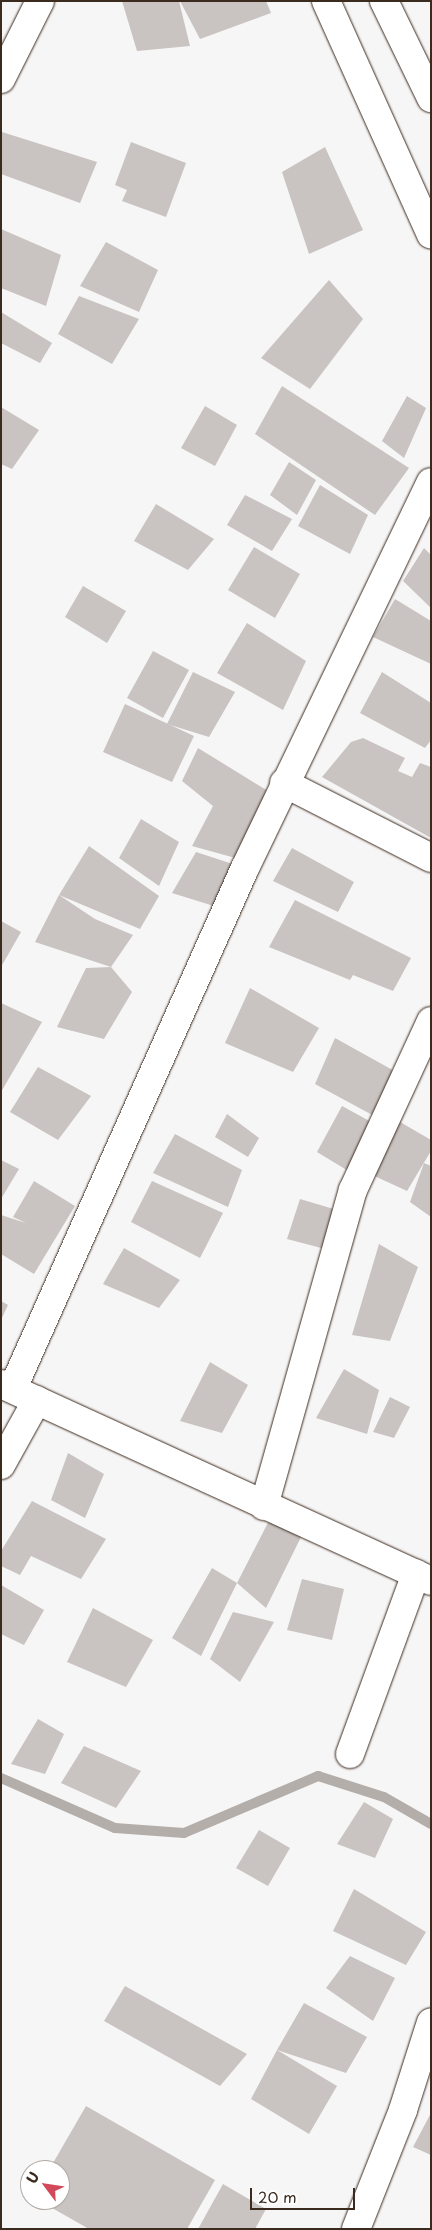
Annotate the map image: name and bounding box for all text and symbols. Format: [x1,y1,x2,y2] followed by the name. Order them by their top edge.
[20,2160,70,2210] north arrow
[21,2168,44,2188] text: U
[252,2178,357,2210] scale bar
[258,2185,297,2208] text: 20 m

